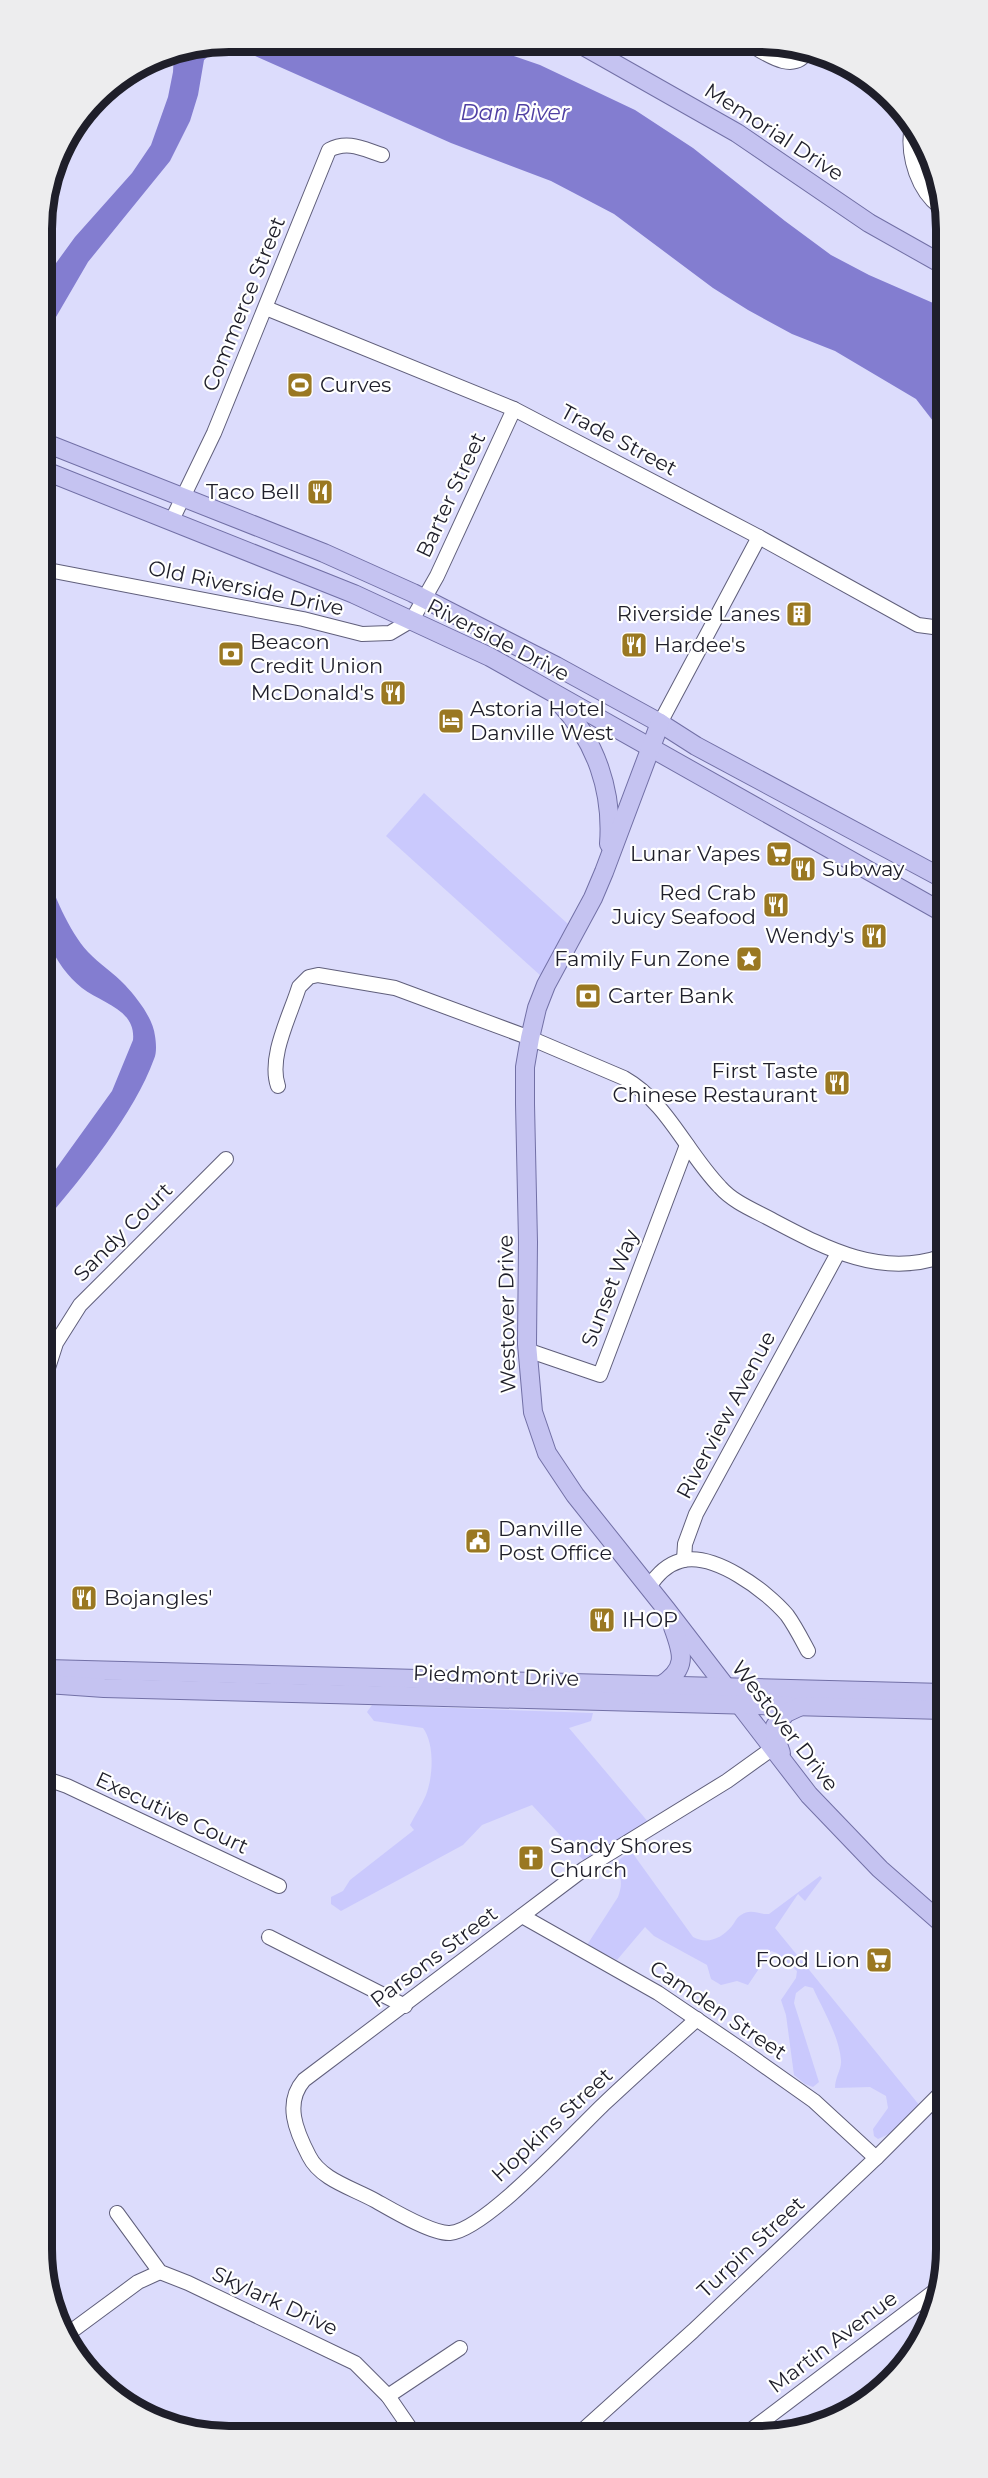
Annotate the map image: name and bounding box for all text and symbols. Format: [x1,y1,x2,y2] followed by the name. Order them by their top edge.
[700,77,848,186] street label: Memorial Drive
[460,99,571,126] water label: Dan River
[197,213,290,395] street label: Commerce Street
[285,370,315,400] sports icon: Curves
[320,372,391,397] place label: Curves
[557,399,681,481] street label: Trade Street
[411,428,490,561] street label: Barter Street
[305,477,335,507] restaurant icon: Taco Bell
[206,479,300,504] place label: Taco Bell
[146,555,346,620] street label: Old Riverside Drive
[423,593,574,686] street label: Riverside Drive
[784,599,814,629] building icon: Riverside Lanes
[617,601,780,626] place label: Riverside Lanes
[250,629,383,678] place label: Beacon Credit Union
[619,630,649,660] restaurant icon: Hardee's
[654,632,745,657] place label: Hardee's
[216,639,246,669] bank icon: Beacon Credit Union
[378,678,408,708] restaurant icon: McDonald's
[251,680,374,705] place label: McDonald's
[470,696,614,745] place label: Astoria Hotel Danville West
[436,706,466,736] hotel icon: Astoria Hotel Danville West
[764,839,794,869] supermarket icon: Lunar Vapes
[630,841,760,866] place label: Lunar Vapes
[788,854,818,884] restaurant icon: Subway
[822,856,905,881] place label: Subway
[611,880,756,929] place label: Red Crab Juicy Seafood
[761,890,791,920] restaurant icon: Red Crab Juicy Seafood
[859,921,889,951] restaurant icon: Wendy's
[765,923,854,948] place label: Wendy's
[734,944,764,974] place icon: Family Fun Zone
[554,946,730,971] place label: Family Fun Zone
[573,981,603,1011] bank icon: Carter Bank
[608,983,734,1008] place label: Carter Bank
[613,1058,818,1107] place label: First Taste Chinese Restaurant
[822,1068,852,1098] restaurant icon: First Taste Chinese Restaurant
[68,1177,177,1286] street label: Sandy Court
[576,1225,644,1350] street label: Sunset Way
[493,1234,520,1394] street label: Westover Drive
[671,1327,780,1503] street label: Riverview Avenue
[498,1516,612,1565] place label: Danville Post Office
[463,1526,493,1556] public building icon: Danville Post Office
[69,1583,99,1613] restaurant icon: Bojangles'
[104,1585,213,1610] place label: Bojangles'
[587,1605,617,1635] restaurant icon: IHOP
[622,1607,678,1632] place label: IHOP
[727,1655,844,1796] street label: Westover Drive
[412,1660,580,1691] street label: Piedmont Drive
[92,1766,253,1859] street label: Executive Court
[550,1833,692,1882] place label: Sandy Shores Church
[516,1843,546,1873] church icon: Sandy Shores Church
[365,1901,502,2012] street label: Parsons Street
[864,1945,894,1975] supermarket icon: Food Lion
[756,1947,860,1972] place label: Food Lion
[645,1955,791,2065] street label: Camden Street
[486,2062,617,2187] street label: Hopkins Street
[692,2191,809,2303] street label: Turpin Street
[208,2261,342,2341] street label: Skylark Drive
[764,2285,902,2398] street label: Martin Avenue

